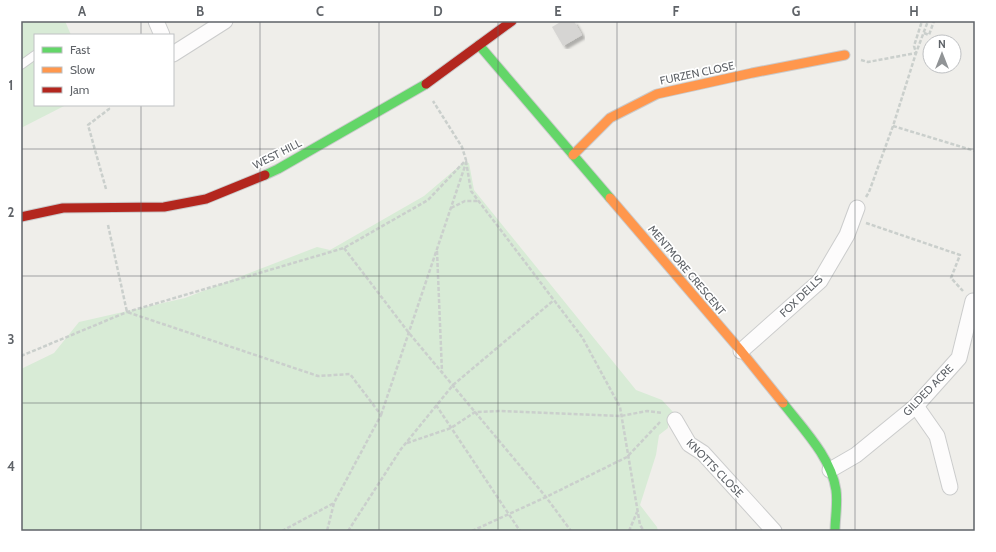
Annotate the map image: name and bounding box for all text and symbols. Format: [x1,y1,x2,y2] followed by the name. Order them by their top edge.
[78,3,87,19] text: A
[196,3,204,19] text: B
[316,3,324,19] text: C
[433,3,443,19] text: D
[554,3,562,19] text: E
[673,3,680,19] text: F
[792,3,801,19] text: G
[909,3,919,19] text: H
[34,34,174,106] legend
[922,34,962,74] north arrow
[938,37,946,51] text: N
[70,42,90,57] text: Fast
[659,58,735,88] street label: FURZEN CLOSE
[70,62,95,77] text: Slow
[9,77,13,93] text: 1
[69,82,89,97] text: Jam
[250,136,304,172] street label: WEST HILL
[8,204,15,220] text: 2
[645,222,729,318] street label: MENTMORE CRESCENT
[777,272,826,320] street label: FOX DELLS
[7,331,15,347] text: 3
[900,361,956,419] street label: GILDED ACRE
[684,436,746,500] street label: KNOTTS CLOSE
[7,458,15,474] text: 4

